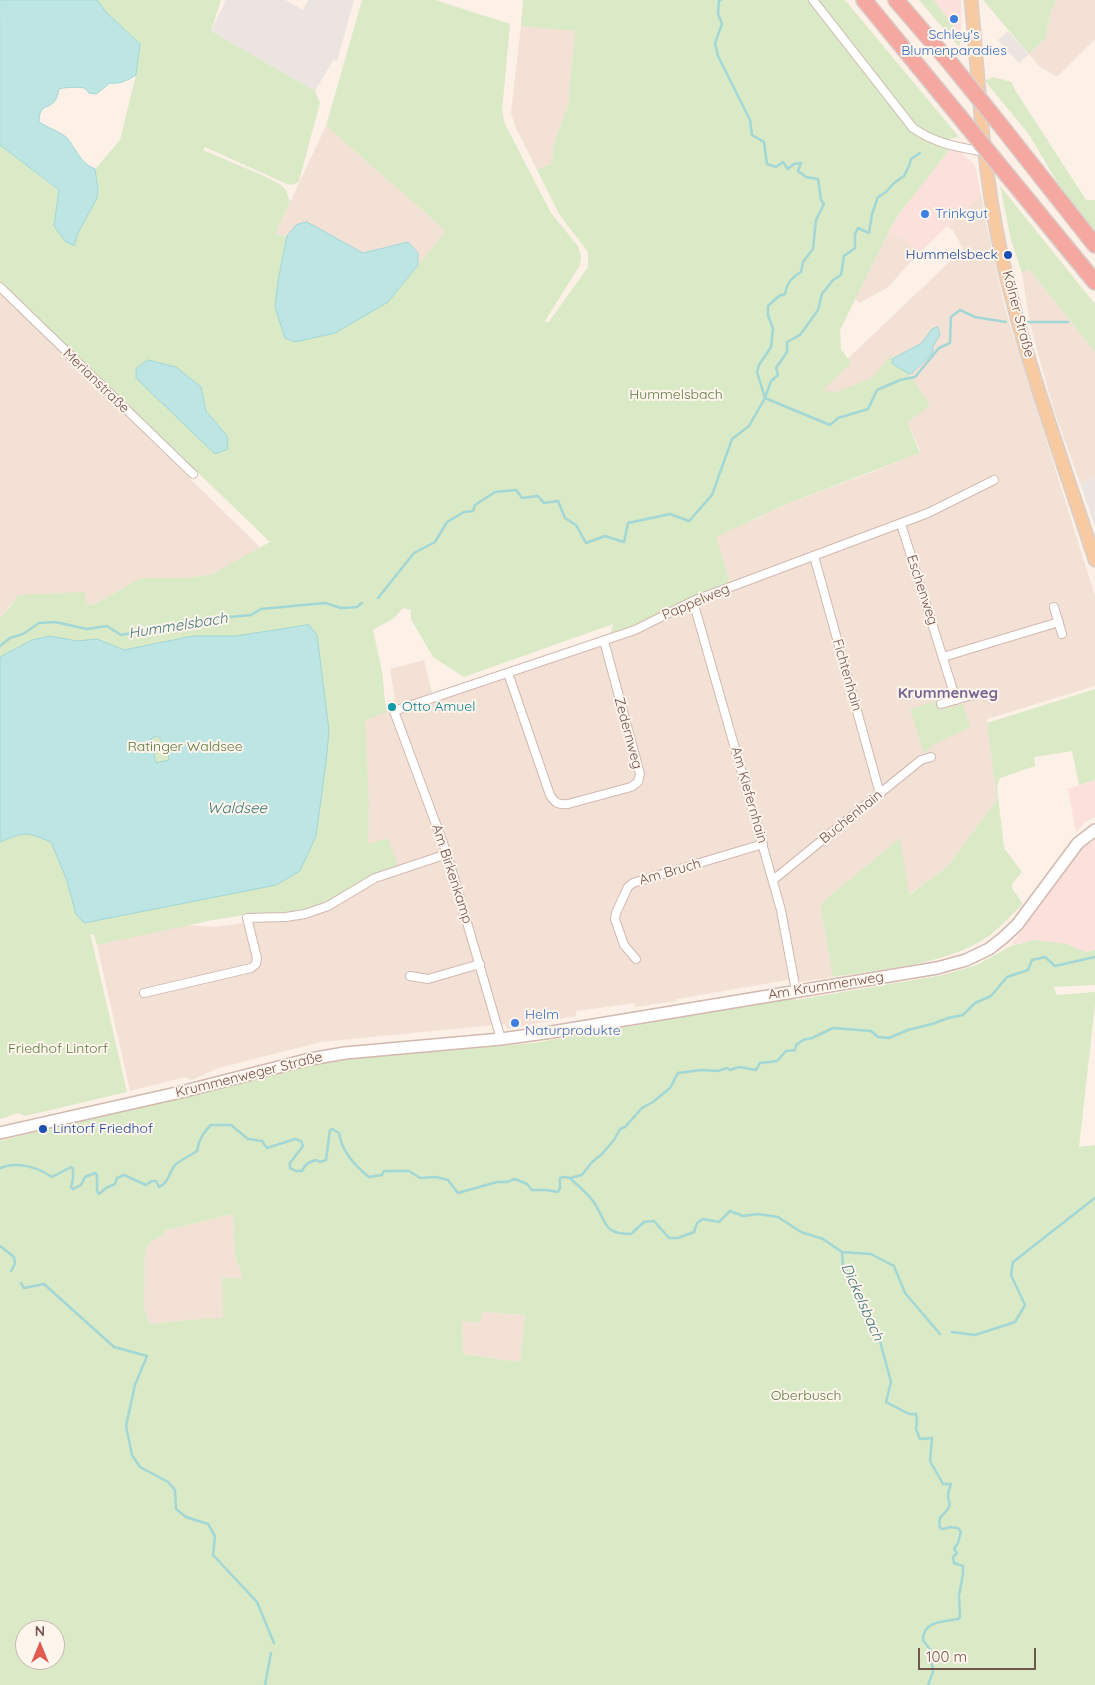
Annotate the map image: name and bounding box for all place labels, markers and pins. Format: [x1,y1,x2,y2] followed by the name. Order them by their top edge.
[948,13,960,25] marker: Schley's Blumenparadies
[901,27,1007,59] place label: Schley's Blumenparadies
[935,206,988,222] place label: Trinkgut
[919,208,931,220] marker: Trinkgut
[906,247,998,263] place label: Hummelsbeck
[1002,249,1014,261] marker: Hummelsbeck
[402,699,475,715] place label: Otto Amuel
[386,701,398,713] marker: Otto Amuel
[525,1007,621,1040] place label: Helm Naturprodukte
[509,1017,521,1029] marker: Helm Naturprodukte
[53,1121,153,1137] place label: Lintorf Friedhof
[37,1123,49,1135] marker: Lintorf Friedhof

